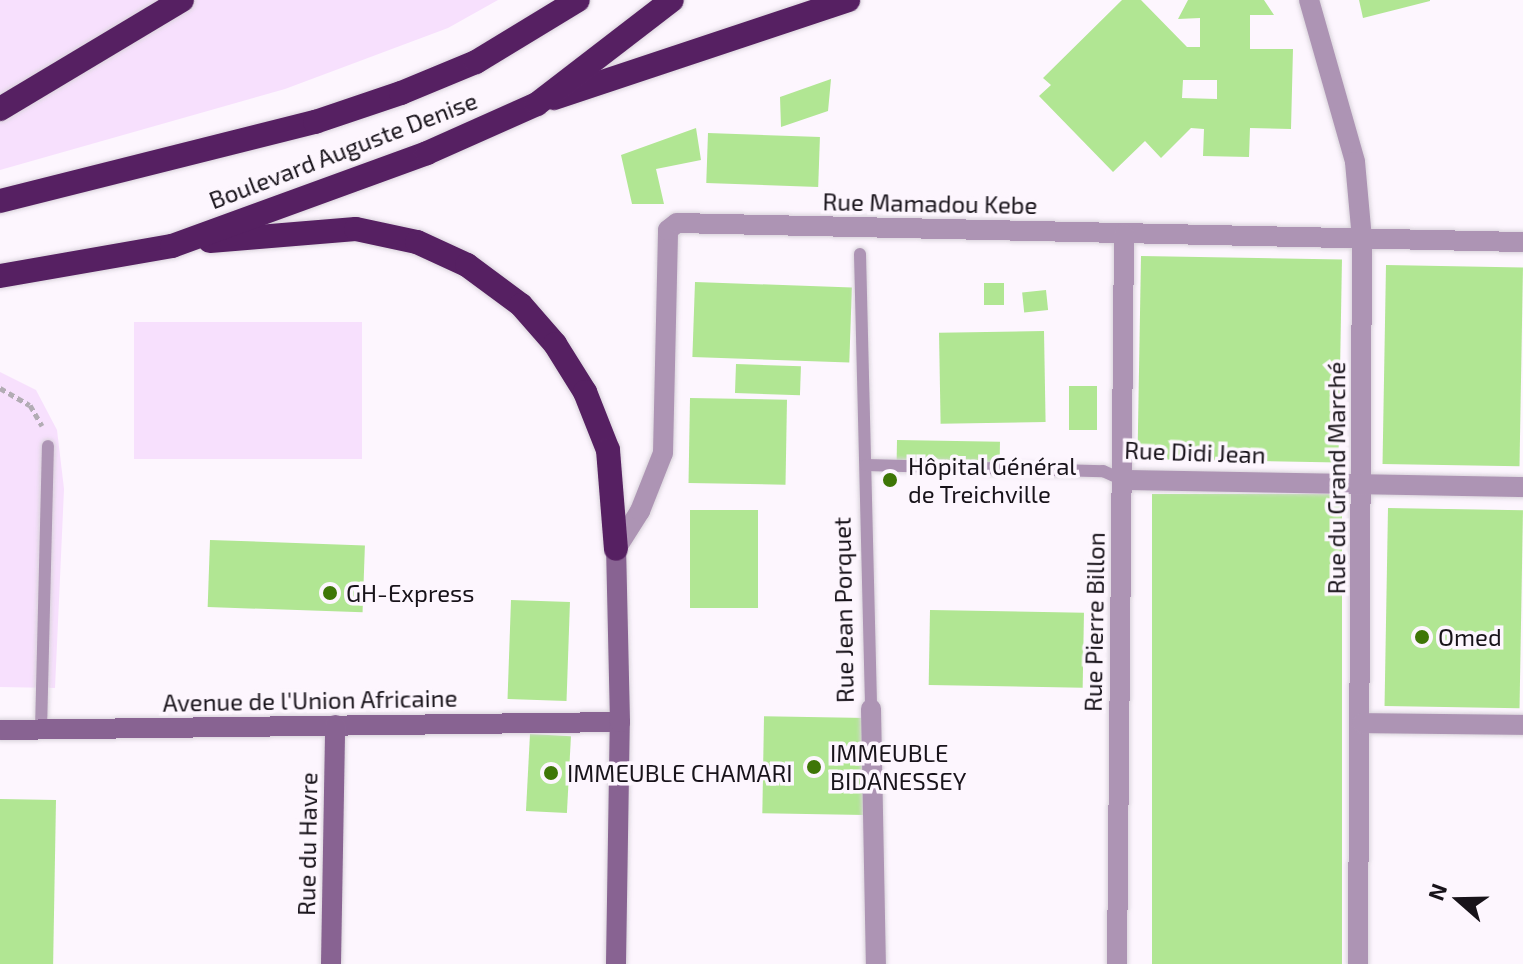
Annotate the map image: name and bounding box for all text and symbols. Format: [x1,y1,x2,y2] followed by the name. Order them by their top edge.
[205,85,481,215] street label: Boulevard Auguste Denise
[822,187,1038,219] street label: Rue Mamadou Kebe
[1322,362,1350,594] street label: Rue du Grand Marché
[1124,435,1266,469] street label: Rue Didi Jean
[908,452,1077,508] place label: Hôpital Général de Treichville
[879,469,901,491] marker: Hôpital Général de Treichville
[827,516,859,704] street label: Rue Jean Porquet
[1078,532,1110,712] street label: Rue Pierre Billon
[346,579,474,607] place label: GH-Express
[321,584,339,602] marker: GH-Express
[1438,623,1502,651] place label: Omed
[1413,628,1431,646] marker: Omed
[162,683,458,717] street label: Avenue de l'Union Africaine
[830,739,966,795] place label: IMMEUBLE BIDANESSEY
[805,758,823,776] marker: IMMEUBLE BIDANESSEY
[567,759,793,787] place label: IMMEUBLE CHAMARI
[542,764,560,782] marker: IMMEUBLE CHAMARI
[291,772,323,916] street label: Rue du Havre
[1419,860,1499,940] north arrow
[1422,880,1451,904] text: N

